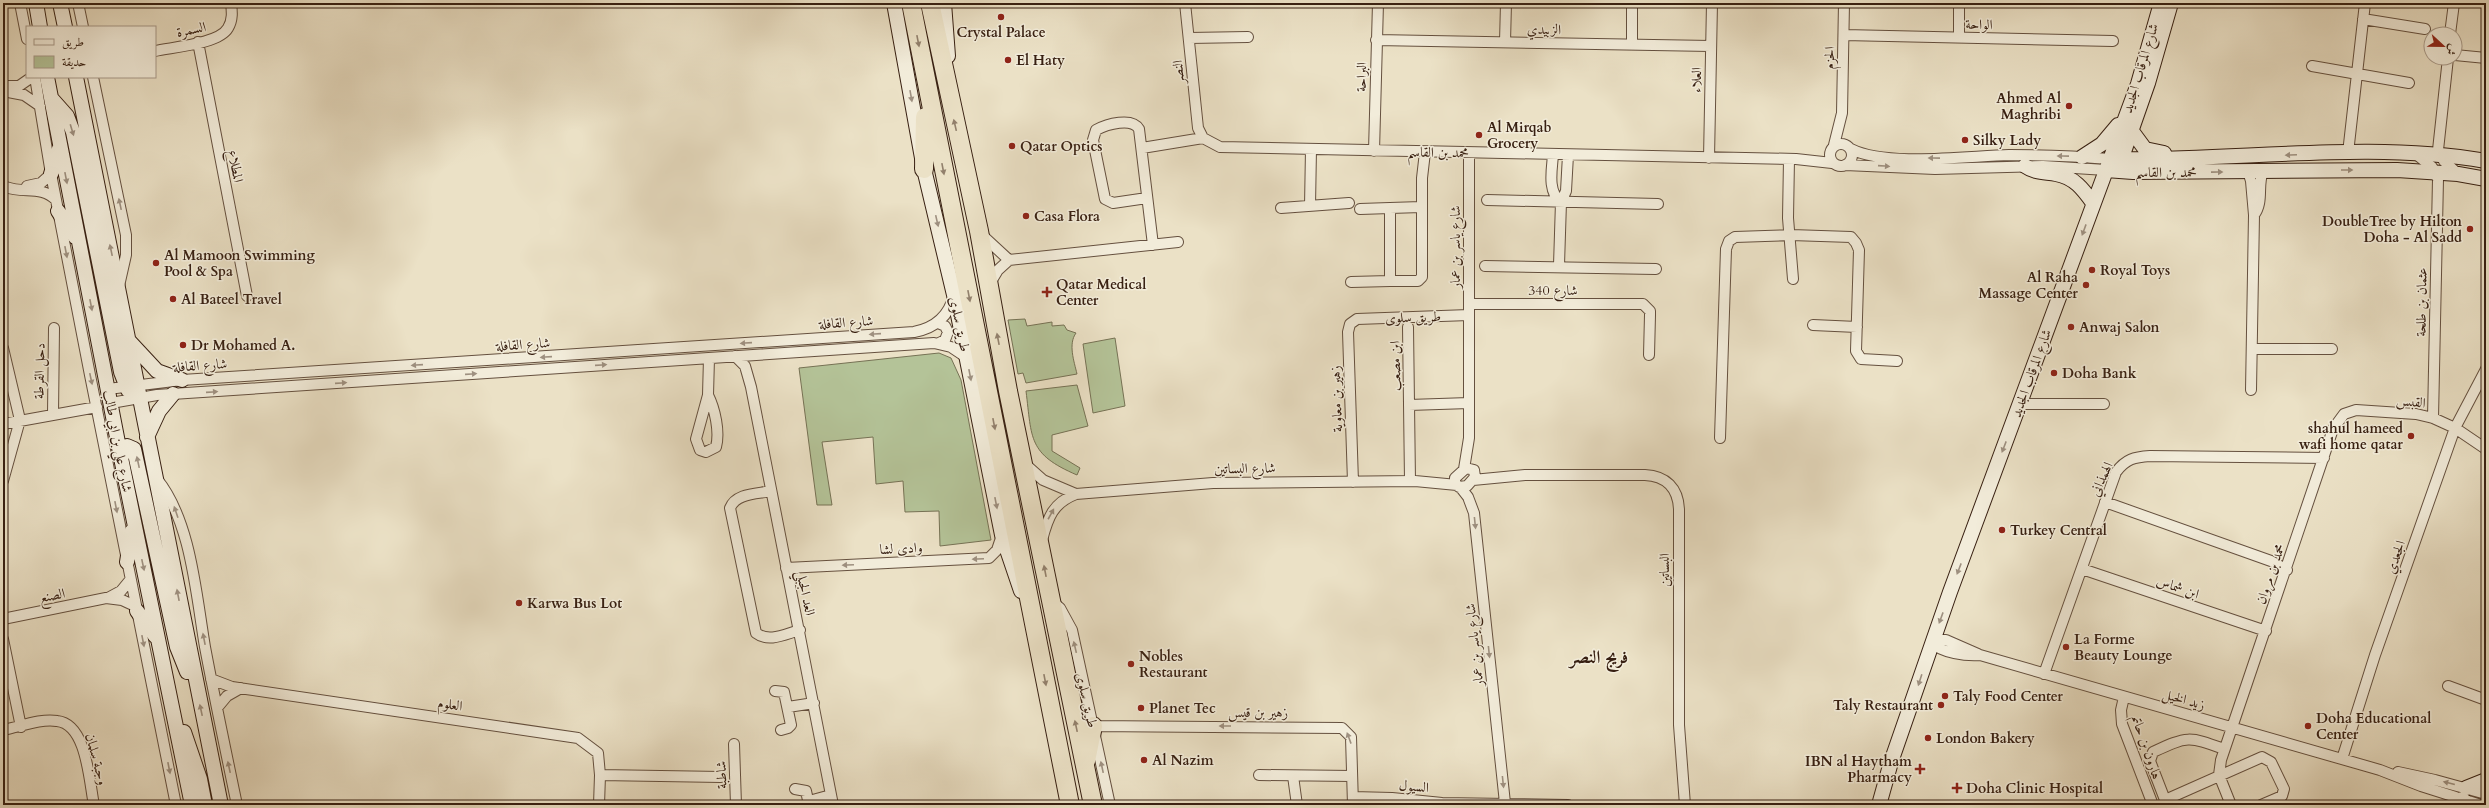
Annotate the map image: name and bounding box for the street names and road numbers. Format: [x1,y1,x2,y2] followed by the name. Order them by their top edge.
[1965,15,1993,34] street label: الواحة
[175,17,208,42] street label: السمرة
[1527,20,1561,41] street label: الزبيدي
[2118,21,2165,116] street label: شارع المرقاب الجديد
[1820,46,1842,70] street label: الحزم
[1168,59,1189,87] street label: النصر
[1352,62,1371,92] street label: البراحة
[1687,67,1706,93] street label: العلاء
[1407,142,1469,167] street label: محمد بن القاسم
[221,148,248,184] street label: المطلاع
[2135,163,2197,186] street label: محمد بن القاسم
[1446,205,1467,291] street label: شارع ياسر بن عمار
[2411,267,2432,337] street label: عثمان بن طلحة
[1528,281,1578,302] street label: شارع 340
[944,295,975,354] street label: طريق سلوى
[1385,307,1441,328] street label: طريق سلوى
[817,311,874,336] street label: شارع القافلة
[2007,326,2058,421] street label: شارع المرقاب الجديد
[494,333,551,358] street label: شارع القافلة
[1386,341,1405,391] street label: ابن مصعب
[30,343,50,399] street label: دحل القرطة
[171,354,228,379] street label: شارع القافلة
[1326,365,1347,433] street label: زهير بن معاوية
[95,388,137,494] street label: شارع علي بن ابي طالب
[2395,390,2427,413] street label: القبس
[1214,458,1276,481] street label: شارع البساتين
[2085,459,2119,500] street label: الهمذاني
[879,538,923,559] street label: وادى لشا
[2381,538,2412,577] street label: الجعدي
[2251,541,2290,607] street label: محمد بن مروان
[1655,553,1674,587] street label: البساتين
[789,569,820,618] street label: العد الجبلي
[2154,571,2202,604] street label: ابن شماس
[38,584,67,611] street label: الصنع
[1461,602,1490,689] street label: شارع ياسر بن عمار
[1071,671,1102,730] street label: طريق سلوى
[2160,684,2208,716] street label: زيد الخيل
[436,693,464,719] street label: العلوم
[1228,703,1288,722] street label: زهير بن قيس
[2124,713,2166,783] street label: هارون بن حاتم
[80,731,113,787] street label: وجبة سلمان
[712,761,731,789] street label: شاطبة
[1398,776,1430,797] street label: السيول

